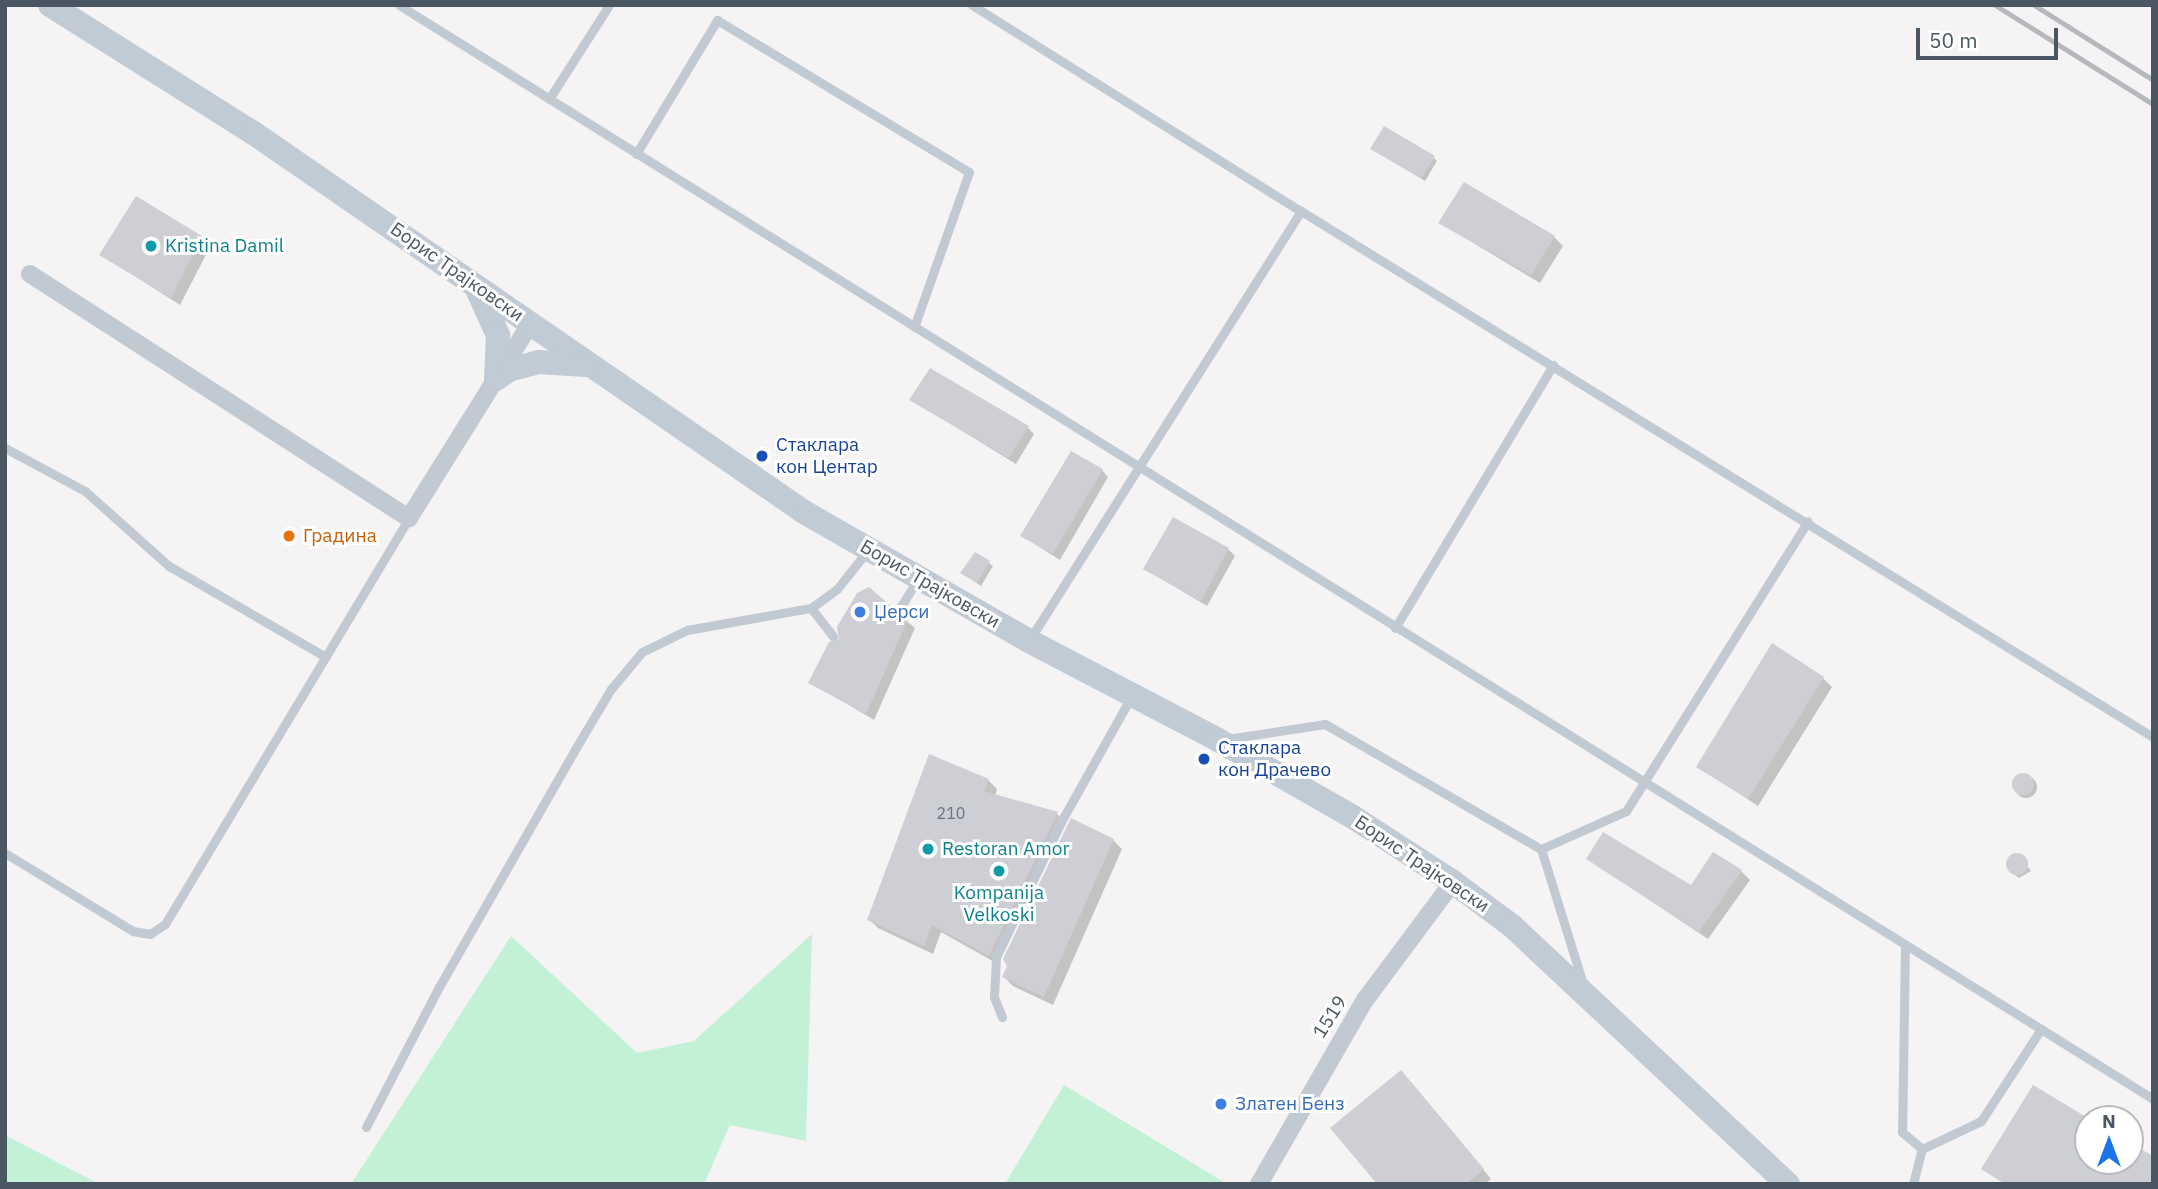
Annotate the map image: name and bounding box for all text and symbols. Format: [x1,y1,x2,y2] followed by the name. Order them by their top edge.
[1920,14,2062,58] scale bar
[1929,26,1978,54] text: 50 m
[386,218,528,326] street label: Борис Трајковски
[165,235,284,257] place label: Kristina Damil
[143,238,159,254] marker: Kristina Damil
[776,434,878,478] place label: Стаклара кон Центар
[754,448,770,464] marker: Стаклара кон Центар
[303,525,377,547] place label: Градина
[281,528,297,544] marker: Градина
[856,535,1004,633] street label: Борис Трајковски
[874,601,929,623] place label: Џерси
[852,604,868,620] marker: Џерси
[1218,737,1331,781] place label: Стаклара кон Драчево
[1196,751,1212,767] marker: Стаклара кон Драчево
[937,803,965,823] house number: 210
[1350,811,1494,917] street label: Борис Трајковски
[942,838,1069,860] place label: Restoran Amor
[920,841,936,857] marker: Restoran Amor
[991,863,1007,879] marker: Kompanija Velkoski
[954,882,1044,926] place label: Kompanija Velkoski
[1308,992,1352,1042] street label: 1519
[1235,1093,1345,1115] place label: Златен Бенз
[1213,1096,1229,1112] marker: Златен Бенз
[2074,1105,2144,1175] north arrow
[2102,1109,2116,1133] text: N

